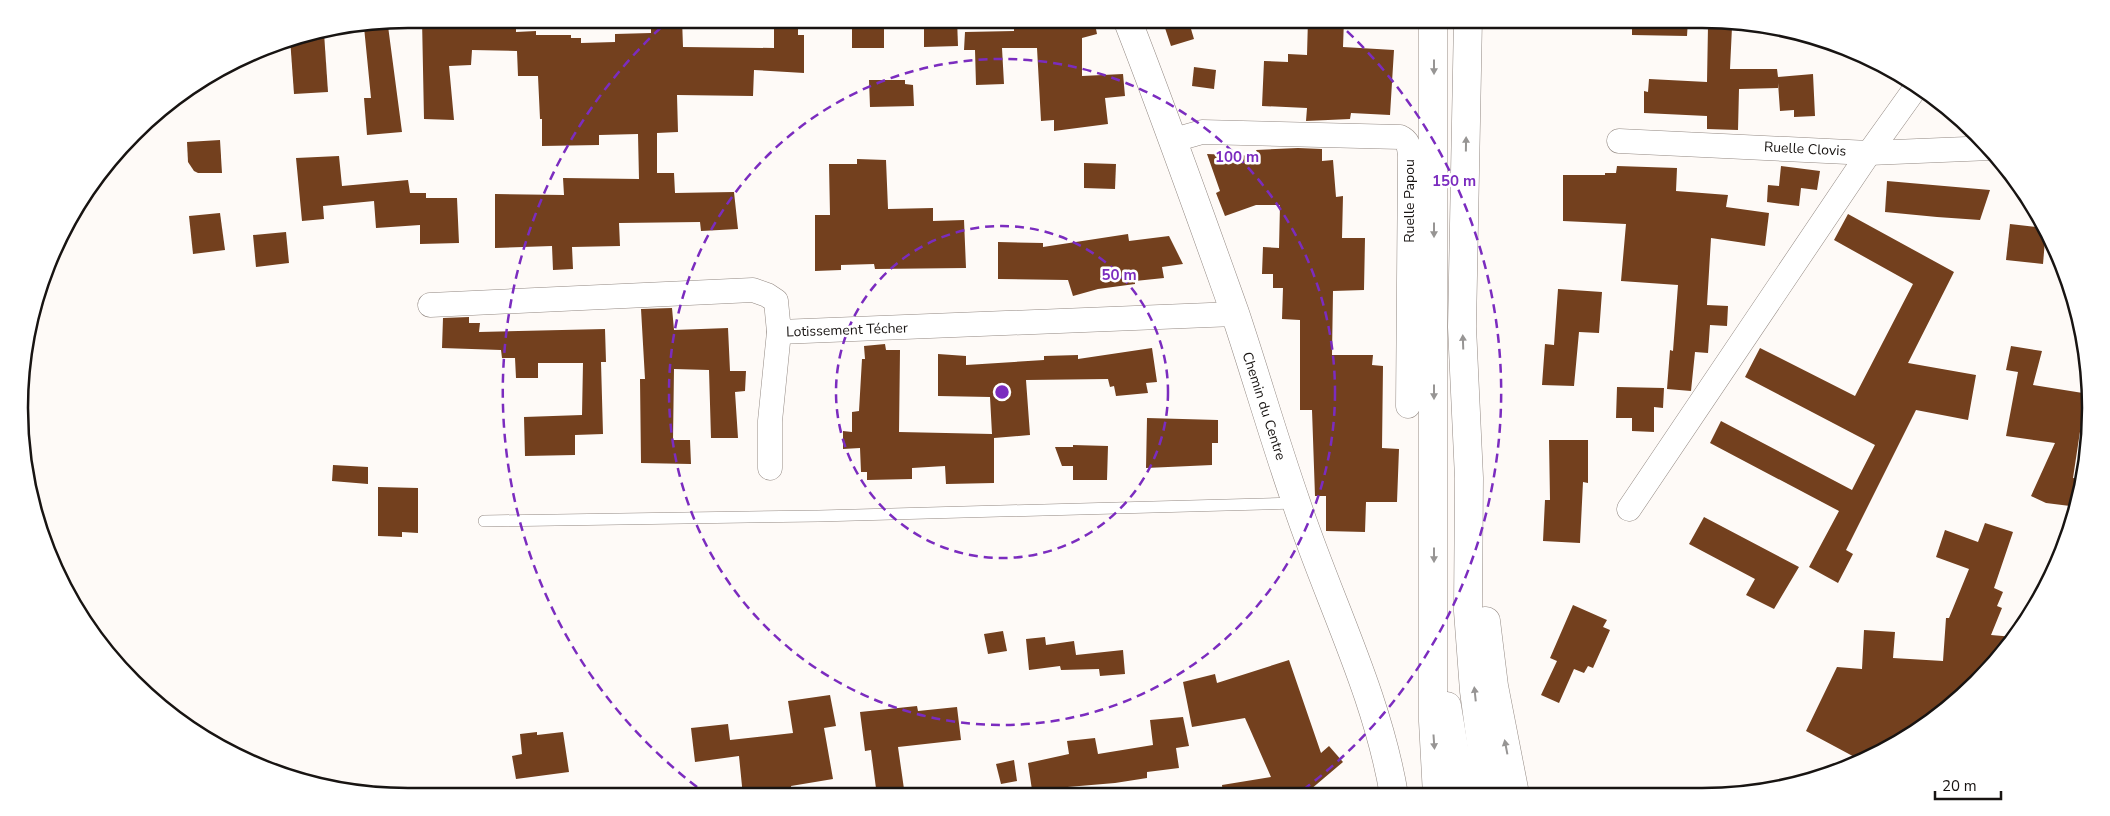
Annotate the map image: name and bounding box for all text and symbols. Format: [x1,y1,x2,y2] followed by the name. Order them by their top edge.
[1430,60,1438,76] one-way arrow
[1462,136,1470,152] one-way arrow
[1763,137,1847,161] street label: Ruelle Clovis
[1215,147,1259,167] text: 100 m
[1400,159,1419,243] street label: Ruelle Papou
[1432,171,1476,191] text: 150 m
[1430,222,1438,238] one-way arrow
[1101,265,1137,285] text: 50 m
[786,318,908,342] street label: Lotissement Técher
[1459,334,1467,350] one-way arrow
[1238,349,1290,463] street label: Chemin du Centre
[993,383,1011,401] centre of rings
[1430,385,1438,401] one-way arrow
[1430,547,1438,563] one-way arrow
[1471,686,1479,702] one-way arrow
[1430,734,1438,750] one-way arrow
[1501,738,1509,754] one-way arrow
[1935,768,2001,800] scale bar
[1942,776,1977,796] text: 20 m

